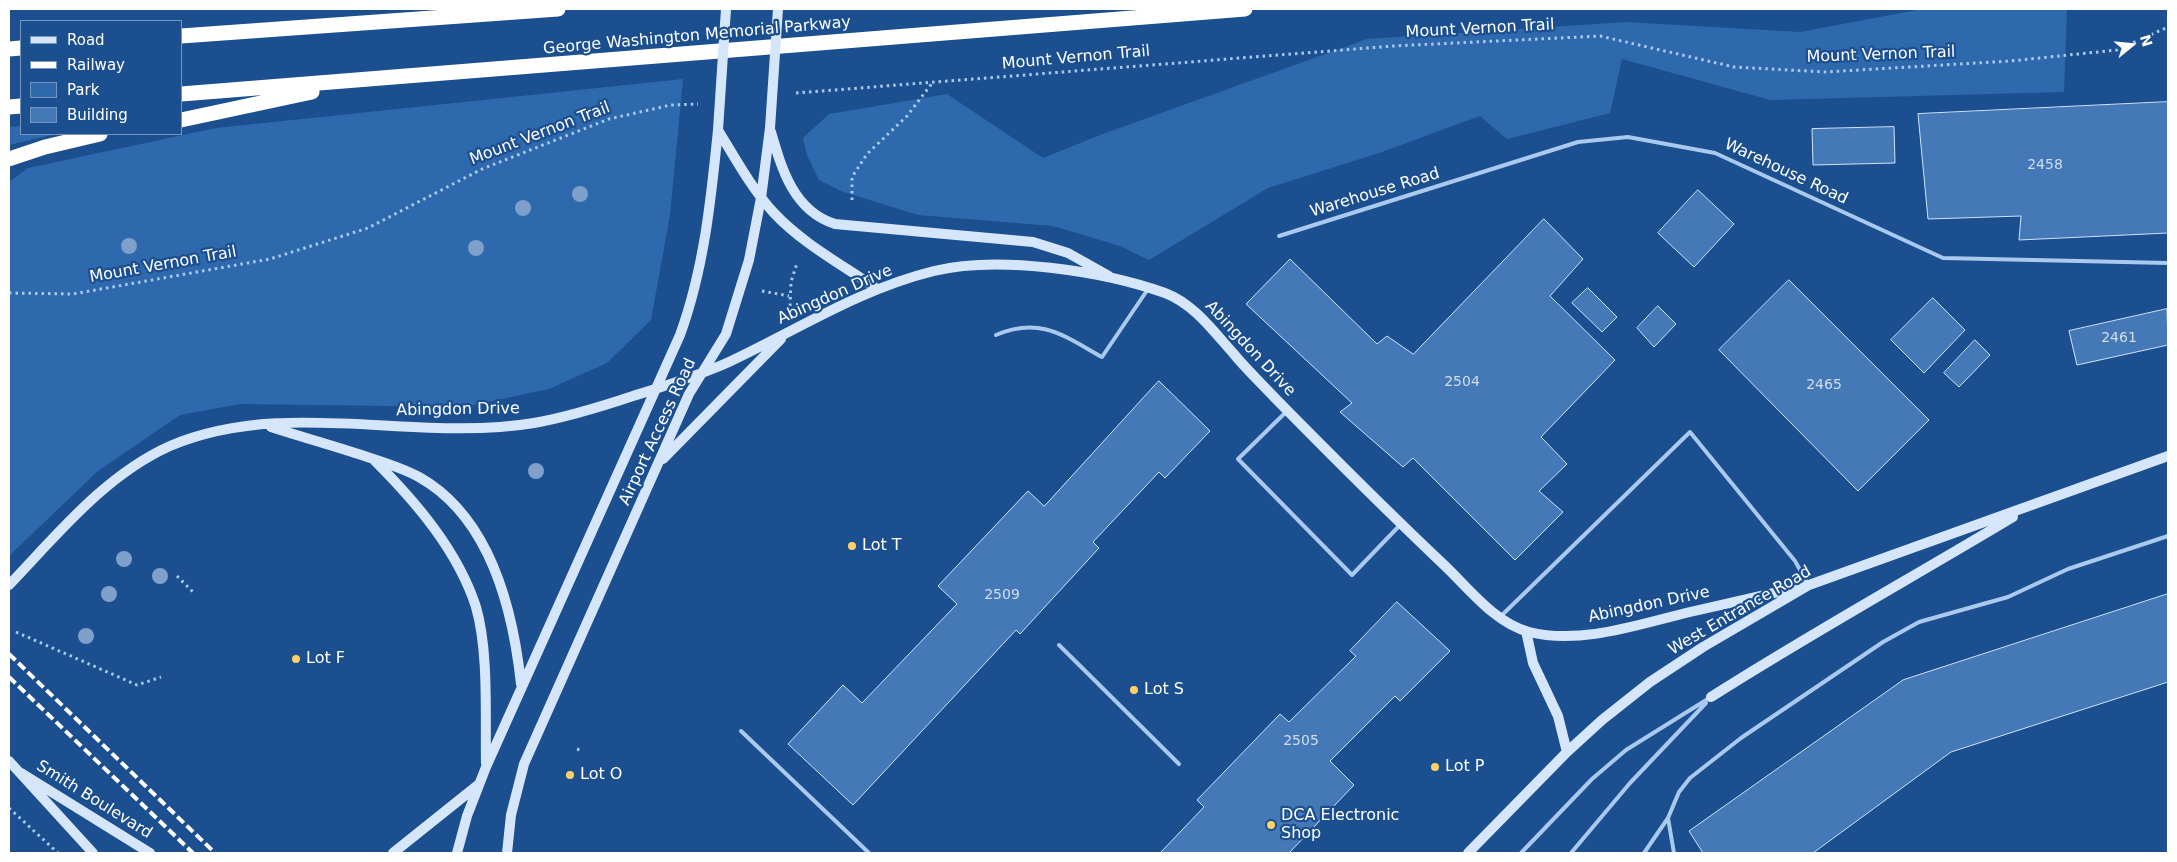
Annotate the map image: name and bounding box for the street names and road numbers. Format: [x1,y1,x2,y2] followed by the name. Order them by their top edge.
[542,13,852,59] street label: George Washington Memorial Parkway
[1405,16,1555,42] street label: Mount Vernon Trail
[1001,42,1151,74] street label: Mount Vernon Trail
[1806,43,1956,67] street label: Mount Vernon Trail
[467,98,613,170] street label: Mount Vernon Trail
[1721,135,1851,209] street label: Warehouse Road
[1308,164,1442,222] street label: Warehouse Road
[88,243,238,287] street label: Mount Vernon Trail
[775,261,895,329] street label: Abingdon Drive
[1201,297,1299,401] street label: Abingdon Drive
[616,356,700,508] street label: Airport Access Road
[396,399,520,421] street label: Abingdon Drive
[1665,562,1815,660] street label: West Entrance Road
[1587,583,1711,627] street label: Abingdon Drive
[33,757,155,843] street label: Smith Boulevard

